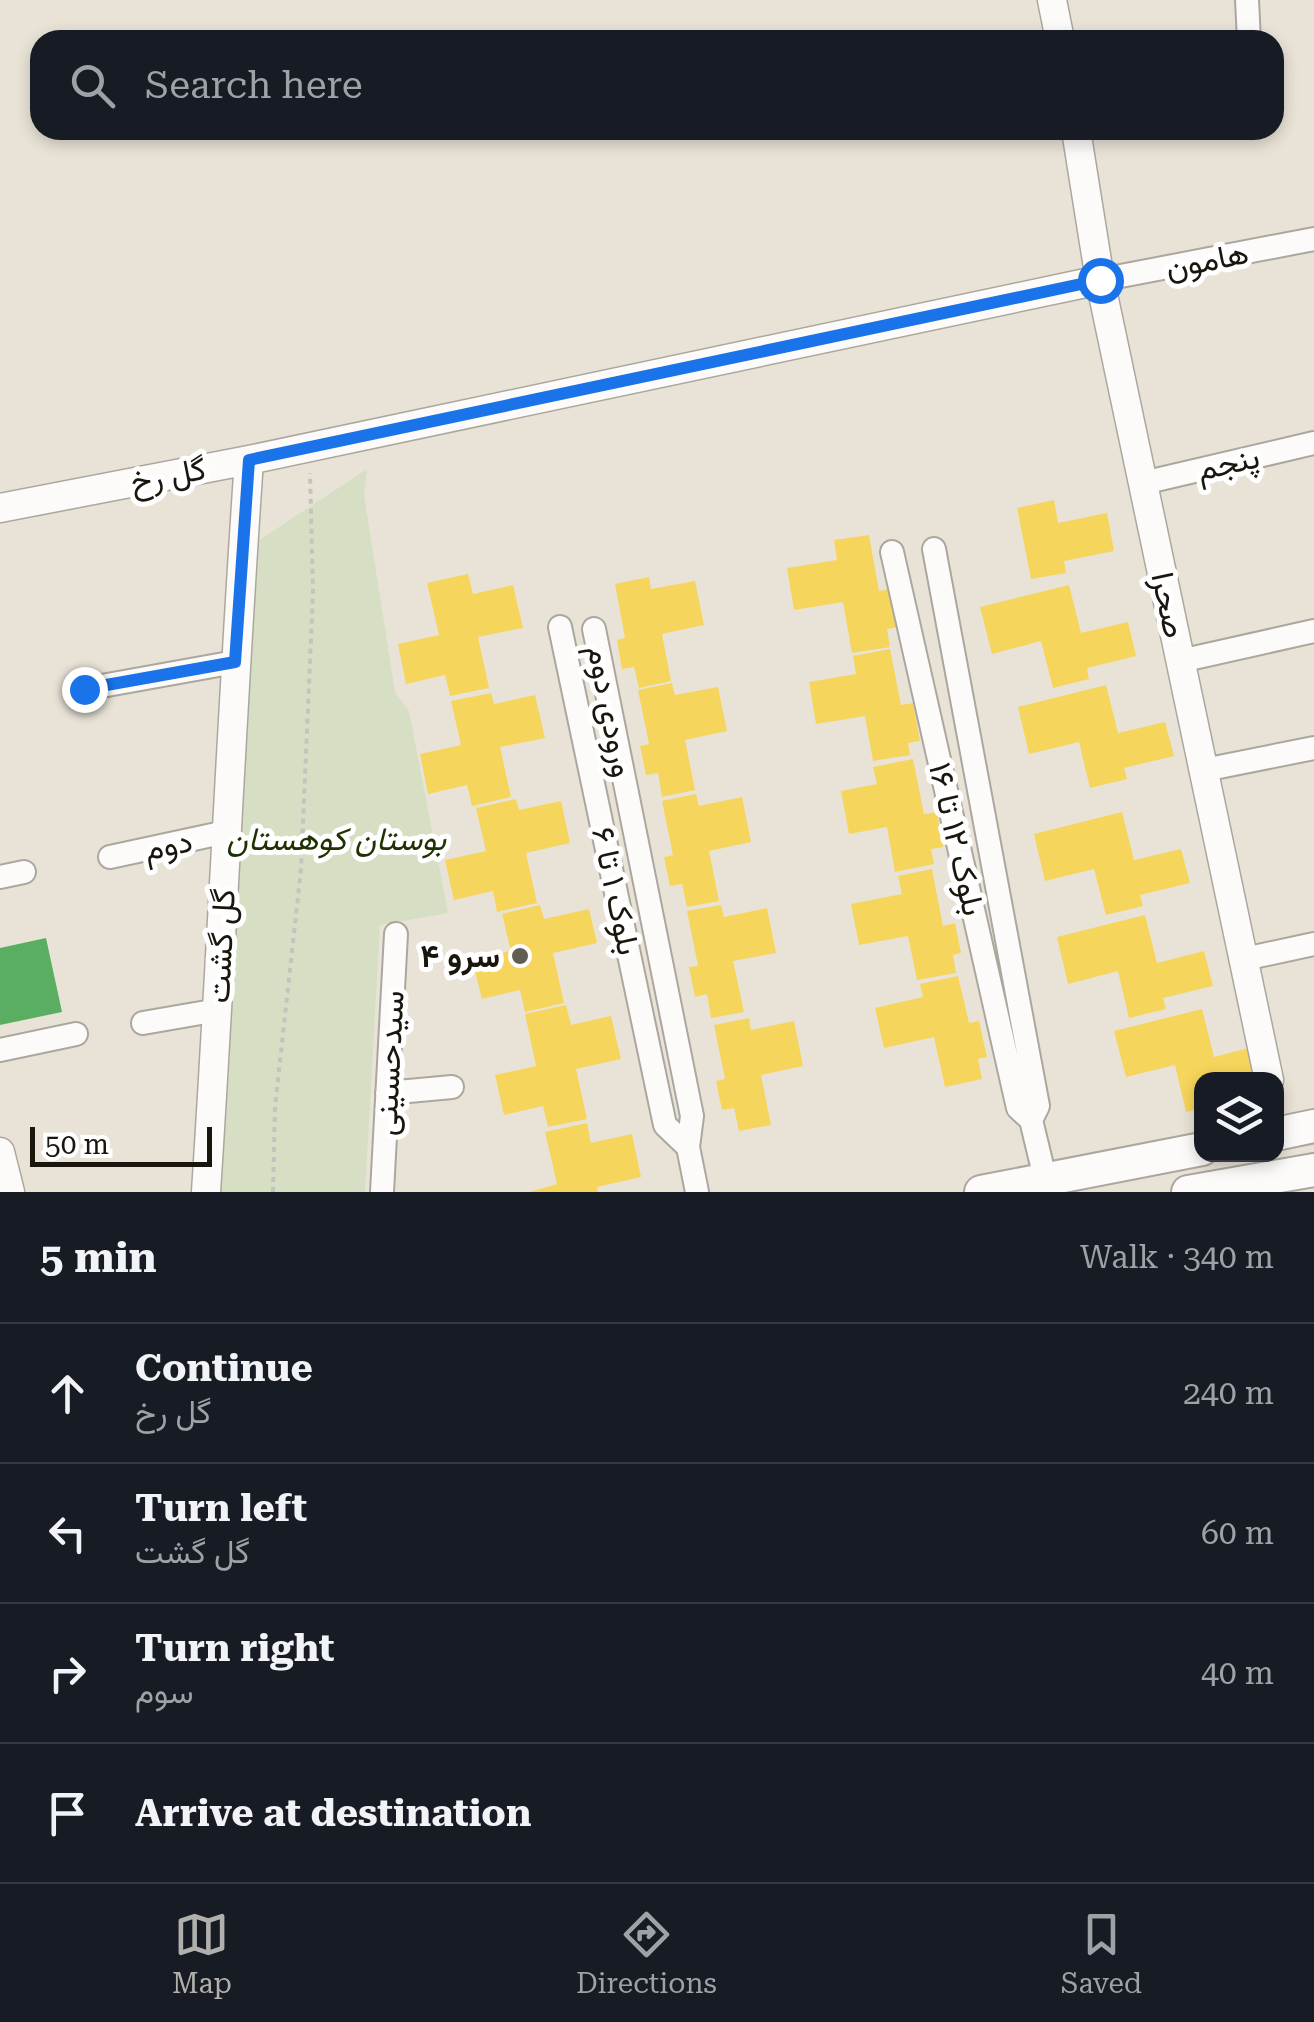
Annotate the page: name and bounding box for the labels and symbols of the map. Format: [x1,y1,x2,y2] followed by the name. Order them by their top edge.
[1162,233,1252,288] street label: هامون
[1078,258,1124,304] route start
[1193,437,1264,492] street label: پنجم
[127,449,210,504] street label: گل رخ
[1143,569,1194,642] street label: صحرا
[578,642,642,781] street label: ورودی دوم
[62,667,108,713] route end
[920,759,993,919] street label: بلوک ۱۲ تا ۱۶
[226,820,447,859] park label: بوستان کوهستان
[140,821,196,871] street label: دوم
[583,823,648,959] street label: بلوک ۱ تا ۶
[199,888,243,1004] street label: گل گشت
[420,937,500,976] place label: سرو ۴
[509,945,531,967] marker: سرو ۴
[366,989,412,1137] street label: سیدحسینی
[30,1122,212,1166] scale bar

